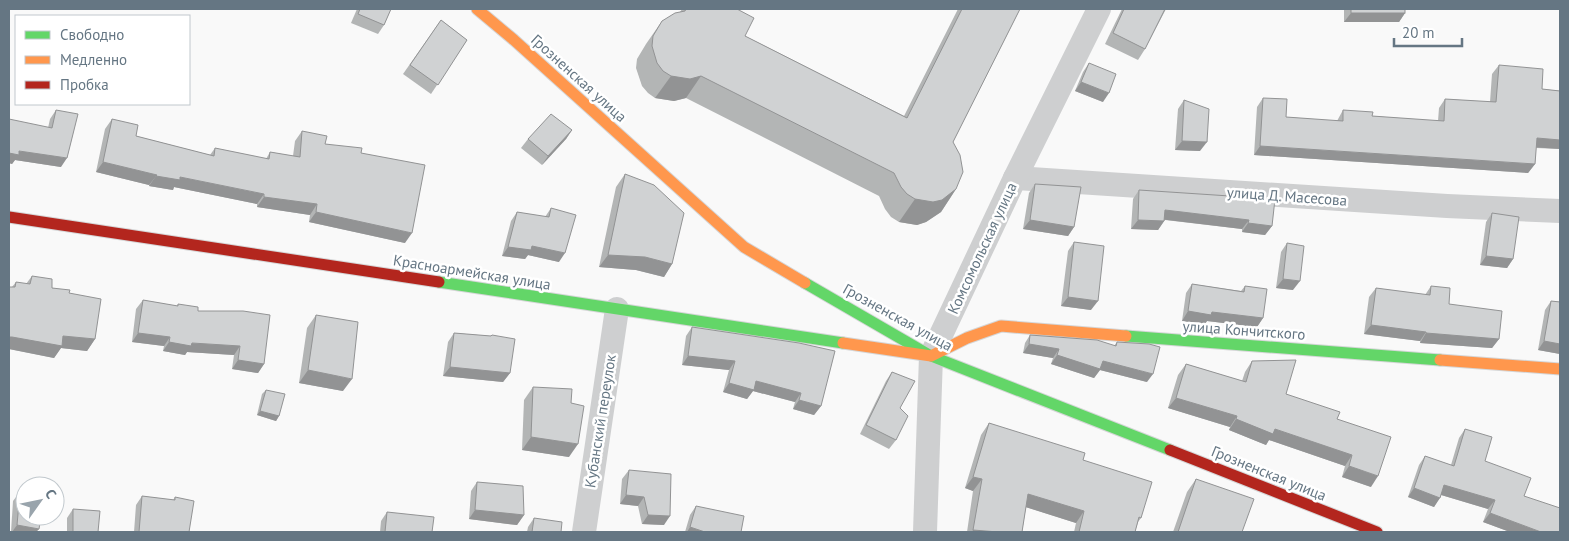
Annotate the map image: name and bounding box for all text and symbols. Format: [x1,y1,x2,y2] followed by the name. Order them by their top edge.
[15,15,190,105] legend
[1394,15,1462,47] scale bar
[1402,23,1435,42] text: 20 m
[60,25,124,44] text: Свободно
[527,30,631,126] street label: Грозненская улица
[60,50,127,69] text: Медленно
[60,75,109,94] text: Пробка
[943,179,1021,317] street label: Комсомольская улица
[1226,182,1348,210] street label: улица Д. Масесова
[392,250,552,294] street label: Красноармейская улица
[840,279,956,355] street label: Грозненская улица
[1182,316,1306,344] street label: улица Кончитского
[580,352,620,489] street label: Кубанский переулок
[1209,441,1329,505] street label: Грозненская улица
[15,476,65,526] north arrow
[41,486,61,502] text: С

